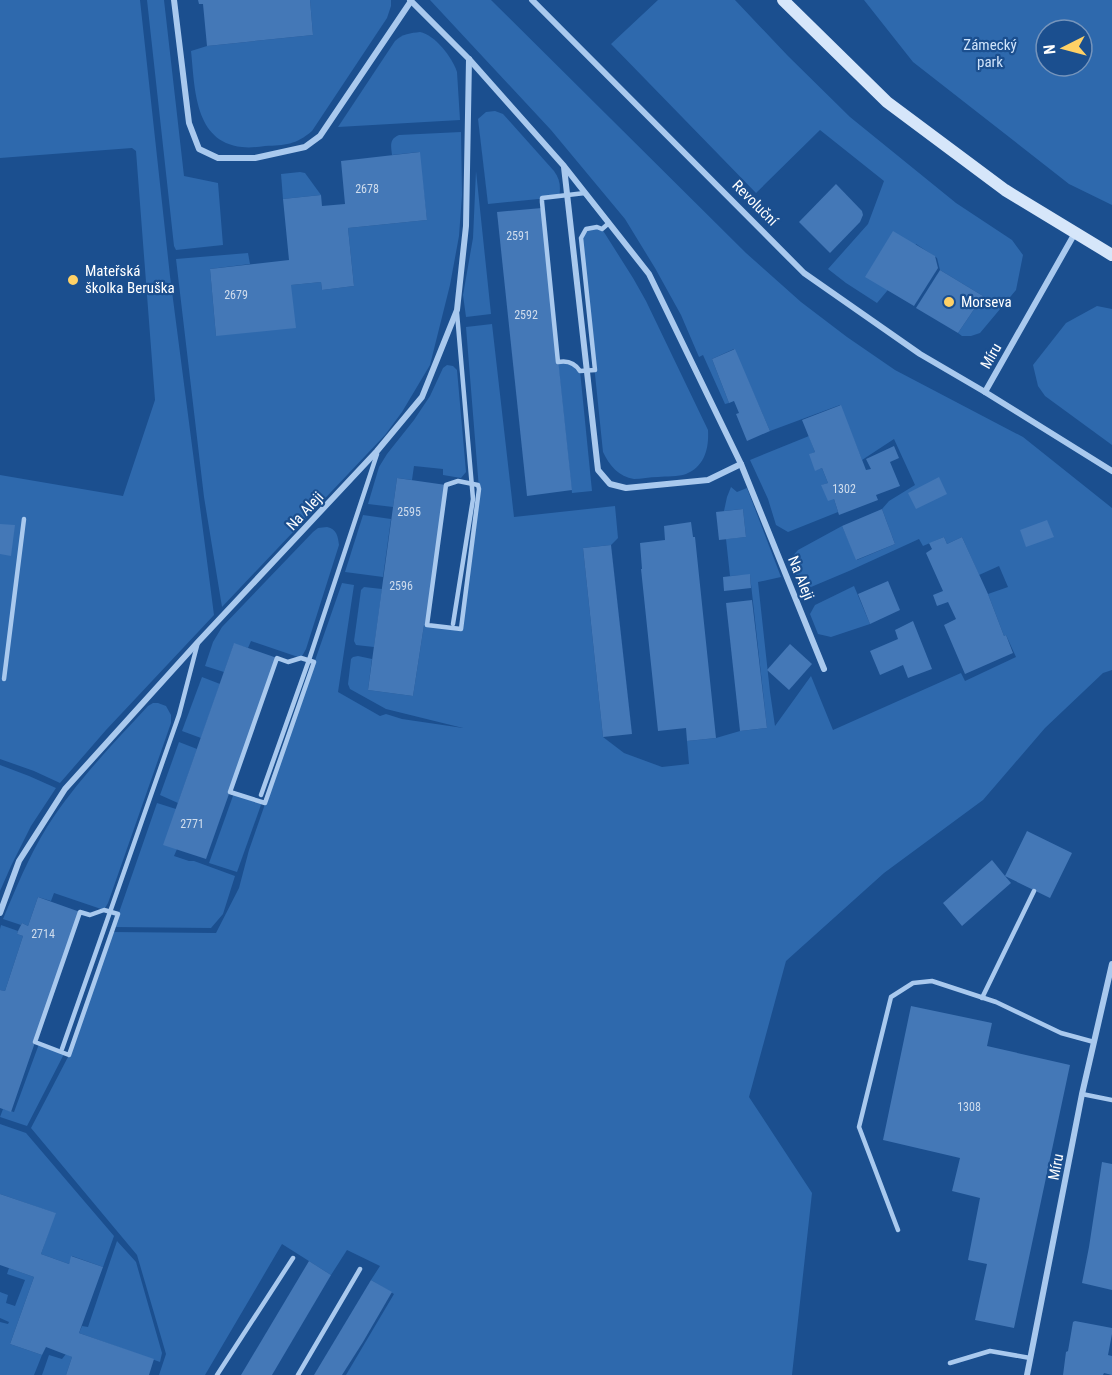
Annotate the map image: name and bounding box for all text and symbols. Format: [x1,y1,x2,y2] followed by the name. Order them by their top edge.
[1034,18,1094,78] north arrow
[963,36,1017,71] park label: Zámecký park
[1040,44,1060,55] text: N
[728,176,783,231] street label: Revoluční
[355,182,379,196] house number: 2678
[506,229,530,243] house number: 2591
[85,262,175,297] place label: Mateřská školka Beruška
[66,273,80,287] marker: Mateřská školka Beruška
[224,288,248,302] house number: 2679
[961,293,1012,311] place label: Morseva
[942,295,956,309] marker: Morseva
[514,308,538,322] house number: 2592
[977,340,1005,372] street label: Míru
[832,482,856,496] house number: 1302
[283,488,327,534] street label: Na Aleji
[397,505,421,519] house number: 2595
[784,553,818,603] street label: Na Aleji
[389,579,413,593] house number: 2596
[180,817,204,831] house number: 2771
[31,927,55,941] house number: 2714
[957,1100,981,1114] house number: 1308
[1045,1152,1067,1182] street label: Míru

